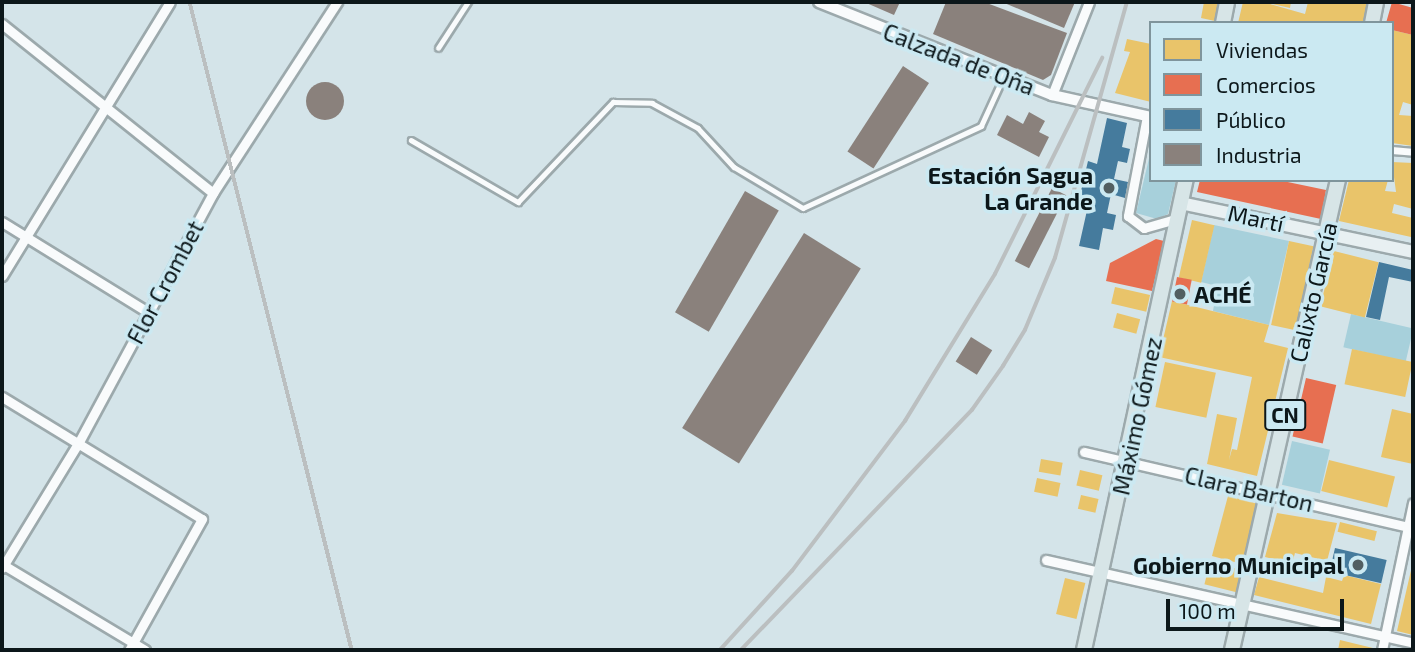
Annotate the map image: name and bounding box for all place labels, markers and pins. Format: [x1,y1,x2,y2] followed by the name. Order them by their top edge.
[928,161,1093,215] place label: Estación Sagua La Grande
[1099,178,1119,198] marker: Estación Sagua La Grande
[1194,280,1252,308] place label: ACHÉ
[1172,286,1188,302] marker: ACHÉ
[1133,551,1344,579] place label: Gobierno Municipal
[1350,557,1366,573] marker: Gobierno Municipal

